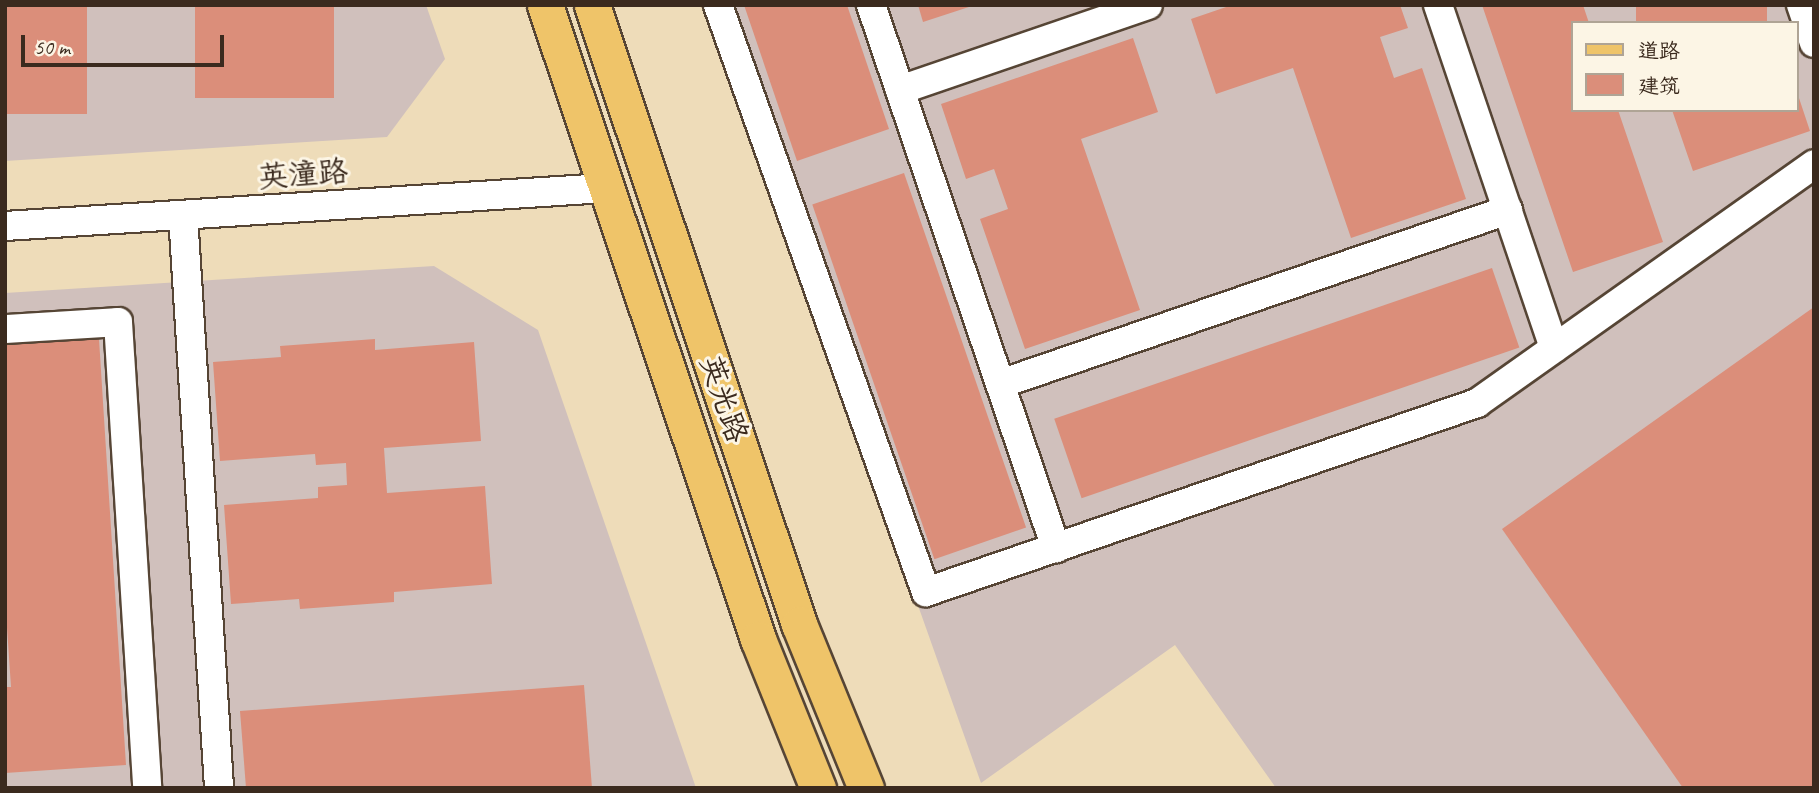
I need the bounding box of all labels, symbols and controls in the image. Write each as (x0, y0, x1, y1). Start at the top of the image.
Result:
scale bar (24, 21, 228, 65)
legend (1570, 21, 1798, 112)
text: 50 m (34, 34, 70, 60)
text: 道路 (1638, 38, 1680, 64)
text: 建筑 (1638, 73, 1680, 99)
street label: 英潼路 (257, 153, 349, 195)
street label: 英光路 (692, 351, 756, 447)

